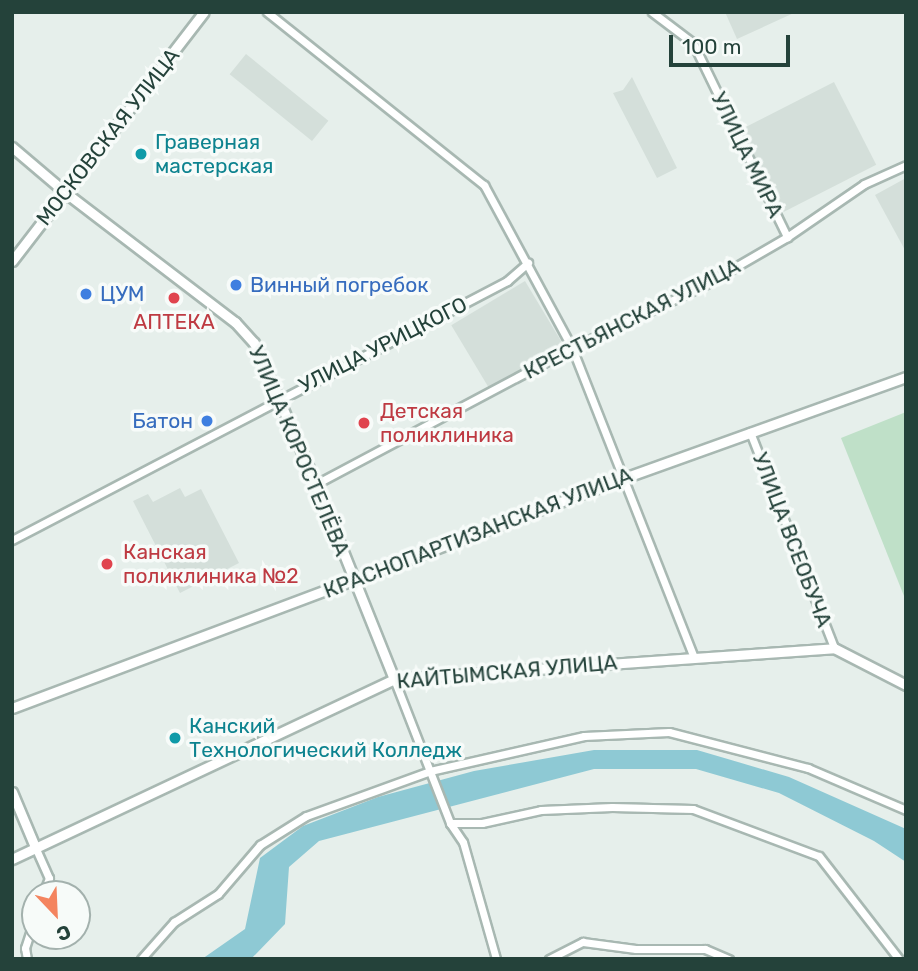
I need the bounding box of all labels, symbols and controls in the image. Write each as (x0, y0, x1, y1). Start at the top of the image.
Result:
scale bar (673, 21, 794, 65)
text: 100 m (682, 34, 741, 59)
street label: МОСКОВСКАЯ УЛИЦА (31, 43, 185, 231)
street label: УЛИЦА МИРА (706, 88, 788, 222)
place label: Граверная мастерская (155, 129, 273, 179)
marker: Граверная мастерская (133, 146, 149, 162)
street label: КРЕСТЬЯНСКАЯ УЛИЦА (520, 253, 744, 385)
place label: Винный погребок (250, 272, 428, 298)
marker: Винный погребок (228, 277, 244, 293)
place label: ЦУМ (100, 281, 144, 307)
marker: ЦУМ (78, 286, 94, 302)
marker: АПТЕКА (166, 290, 182, 306)
street label: УЛИЦА УРИЦКОГО (295, 292, 471, 398)
place label: АПТЕКА (133, 309, 215, 335)
street label: УЛИЦА КОРОСТЕЛЁВА (243, 342, 355, 560)
place label: Детская поликлиника (380, 398, 514, 448)
place label: Батон (132, 408, 193, 434)
marker: Батон (199, 413, 215, 429)
marker: Детская поликлиника (354, 413, 374, 433)
street label: УЛИЦА ВСЕОБУЧА (747, 449, 837, 631)
street label: КРАСНОПАРТИЗАНСКАЯ УЛИЦА (320, 462, 636, 604)
place label: Канская поликлиника №2 (123, 539, 299, 589)
marker: Канская поликлиника №2 (97, 554, 117, 574)
street label: КАЙТЫМСКАЯ УЛИЦА (396, 650, 618, 694)
place label: Канский Технологический Колледж (189, 713, 462, 763)
marker: Канский Технологический Колледж (167, 730, 183, 746)
north arrow (21, 880, 91, 950)
text: С (53, 920, 74, 946)

